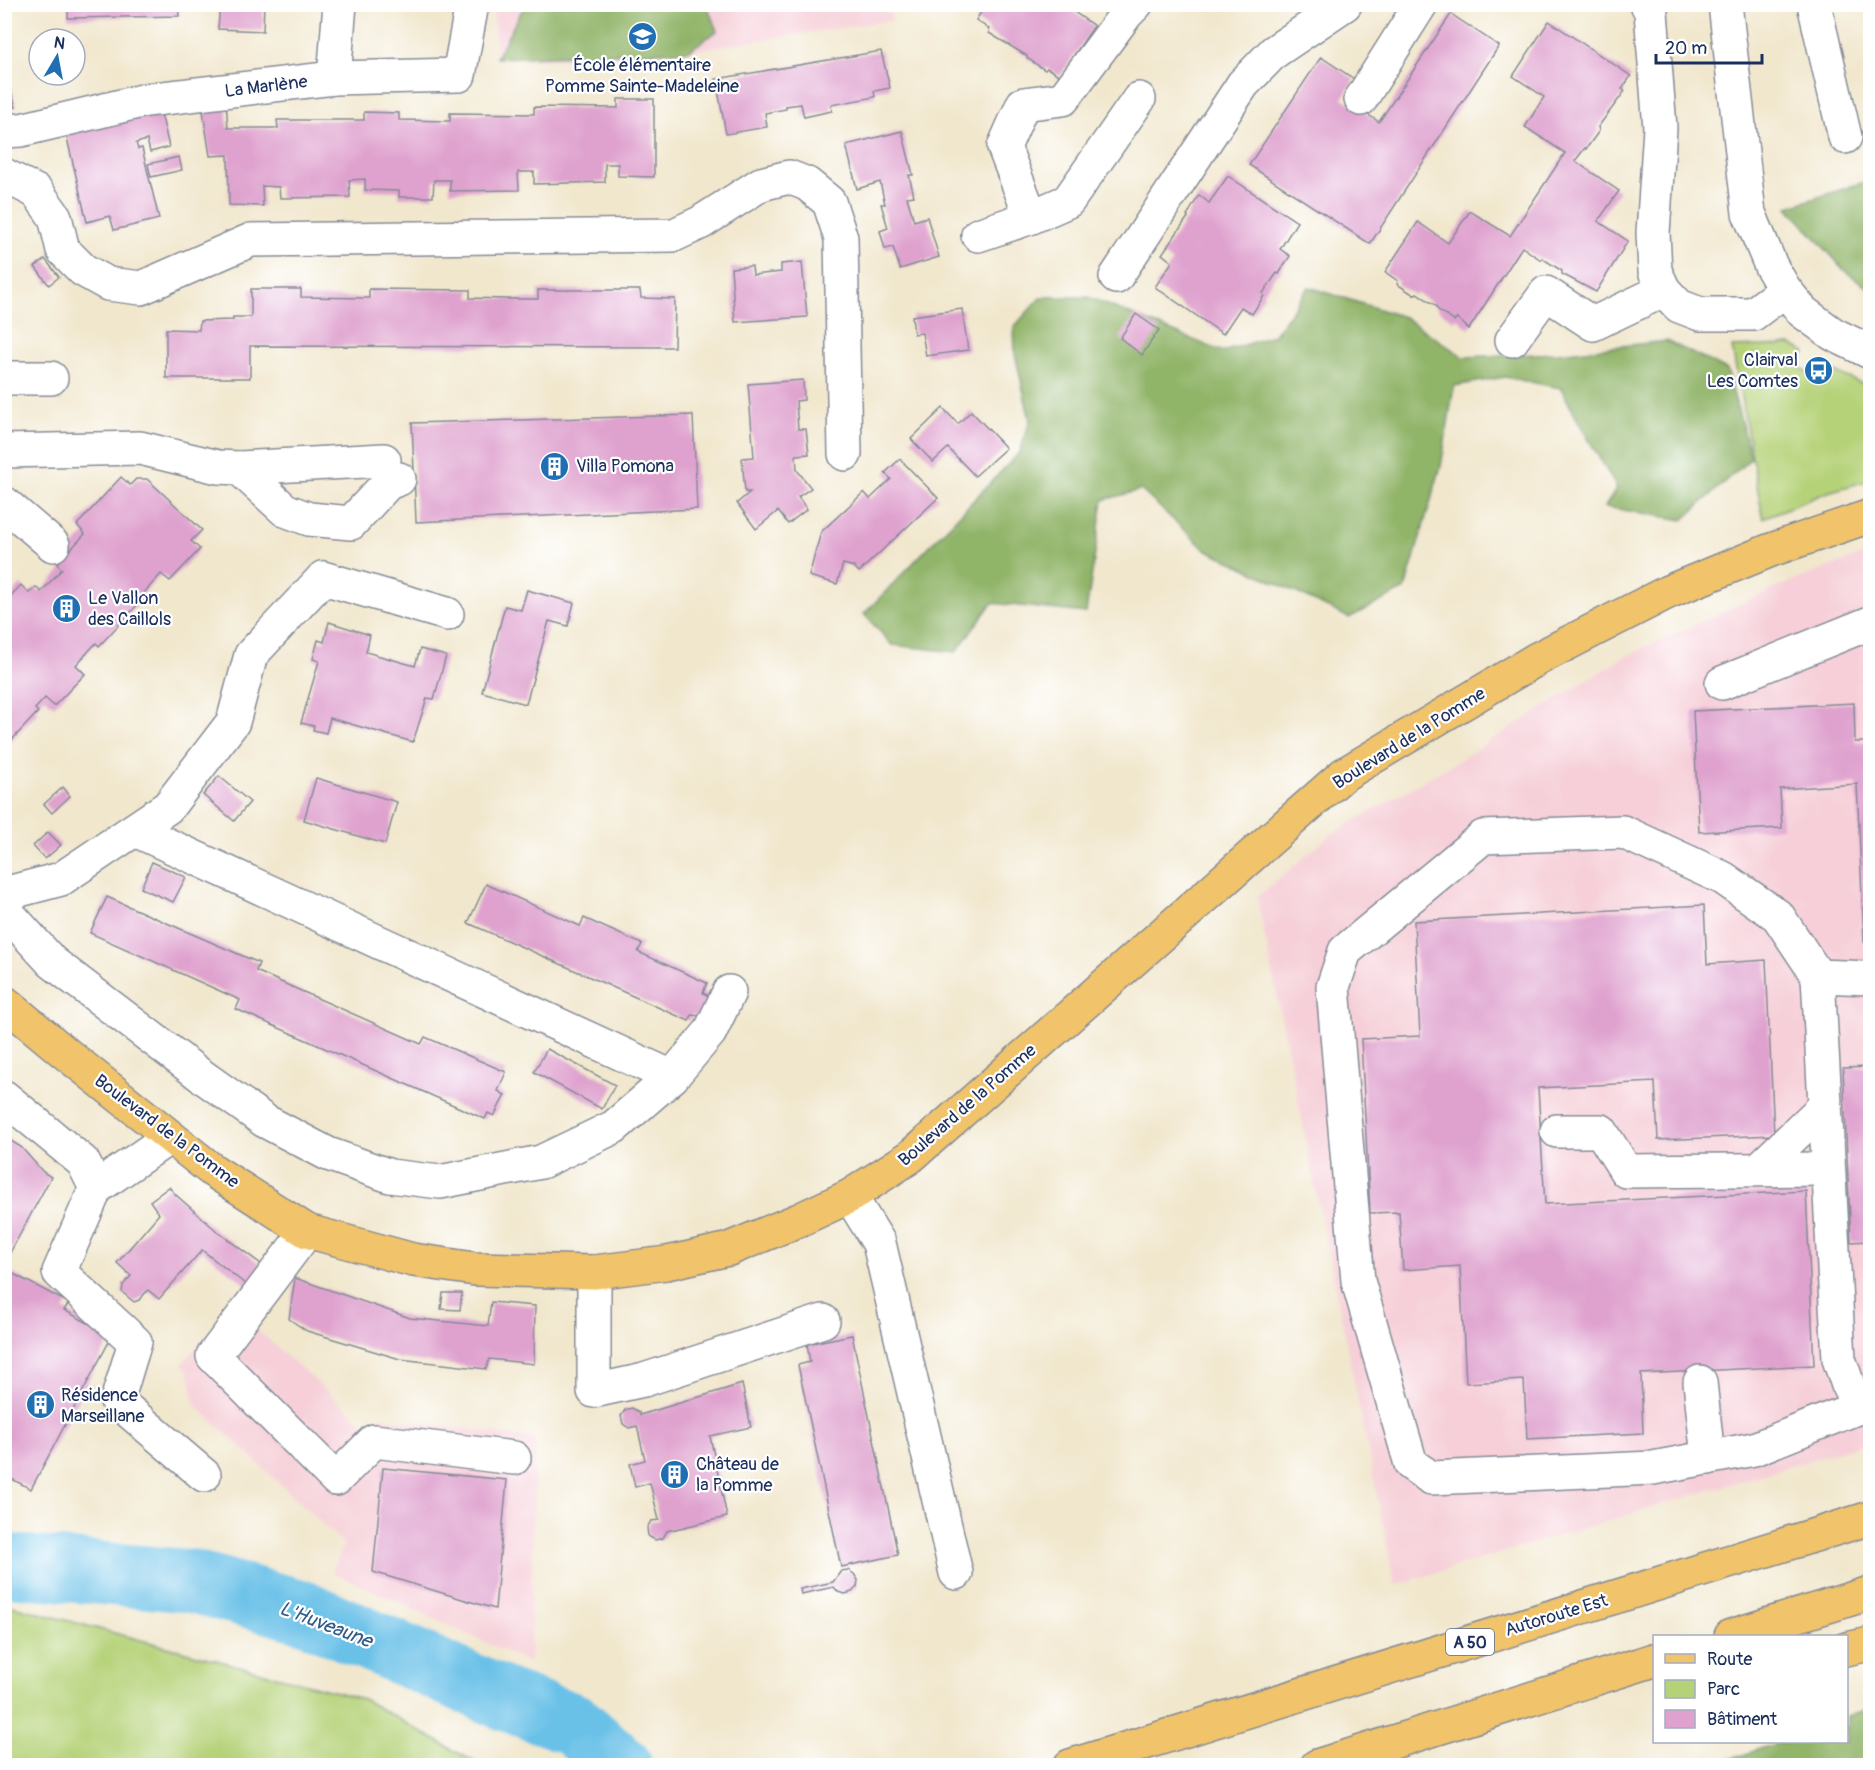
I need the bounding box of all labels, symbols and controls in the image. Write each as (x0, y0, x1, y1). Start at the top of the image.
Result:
school or university icon: École élémentaire Pomme Sainte-Madeleine (626, 20, 658, 52)
north arrow (27, 27, 87, 87)
scale bar (1656, 27, 1762, 65)
text: N (52, 32, 67, 54)
text: 20 m (1665, 37, 1707, 60)
place label: École élémentaire Pomme Sainte-Madeleine (545, 54, 739, 98)
street label: La Marlène (223, 70, 309, 103)
place label: Clairval Les Comtes (1707, 349, 1798, 393)
bus stop icon: Clairval Les Comtes (1803, 354, 1835, 386)
building icon: Villa Pomona (539, 450, 571, 482)
place label: Villa Pomona (576, 455, 674, 478)
place label: Le Vallon des Caillols (88, 587, 171, 631)
building icon: Le Vallon des Caillols (51, 592, 83, 624)
street label: Boulevard de la Pomme (1329, 682, 1490, 795)
street label: Boulevard de la Pomme (894, 1039, 1041, 1172)
street label: Boulevard de la Pomme (90, 1069, 244, 1193)
place label: Résidence Marseillane (61, 1384, 144, 1428)
building icon: Résidence Marseillane (24, 1389, 56, 1421)
place label: Château de la Pomme (696, 1453, 779, 1497)
building icon: Château de la Pomme (659, 1458, 691, 1490)
street label: Autoroute Est (1502, 1589, 1611, 1642)
water label: L'Huveaune (276, 1595, 378, 1654)
road number: A 50 (1446, 1629, 1494, 1655)
legend (1653, 1635, 1848, 1743)
text: Route (1707, 1648, 1752, 1671)
text: Parc (1707, 1678, 1740, 1701)
text: Bâtiment (1707, 1708, 1778, 1731)

